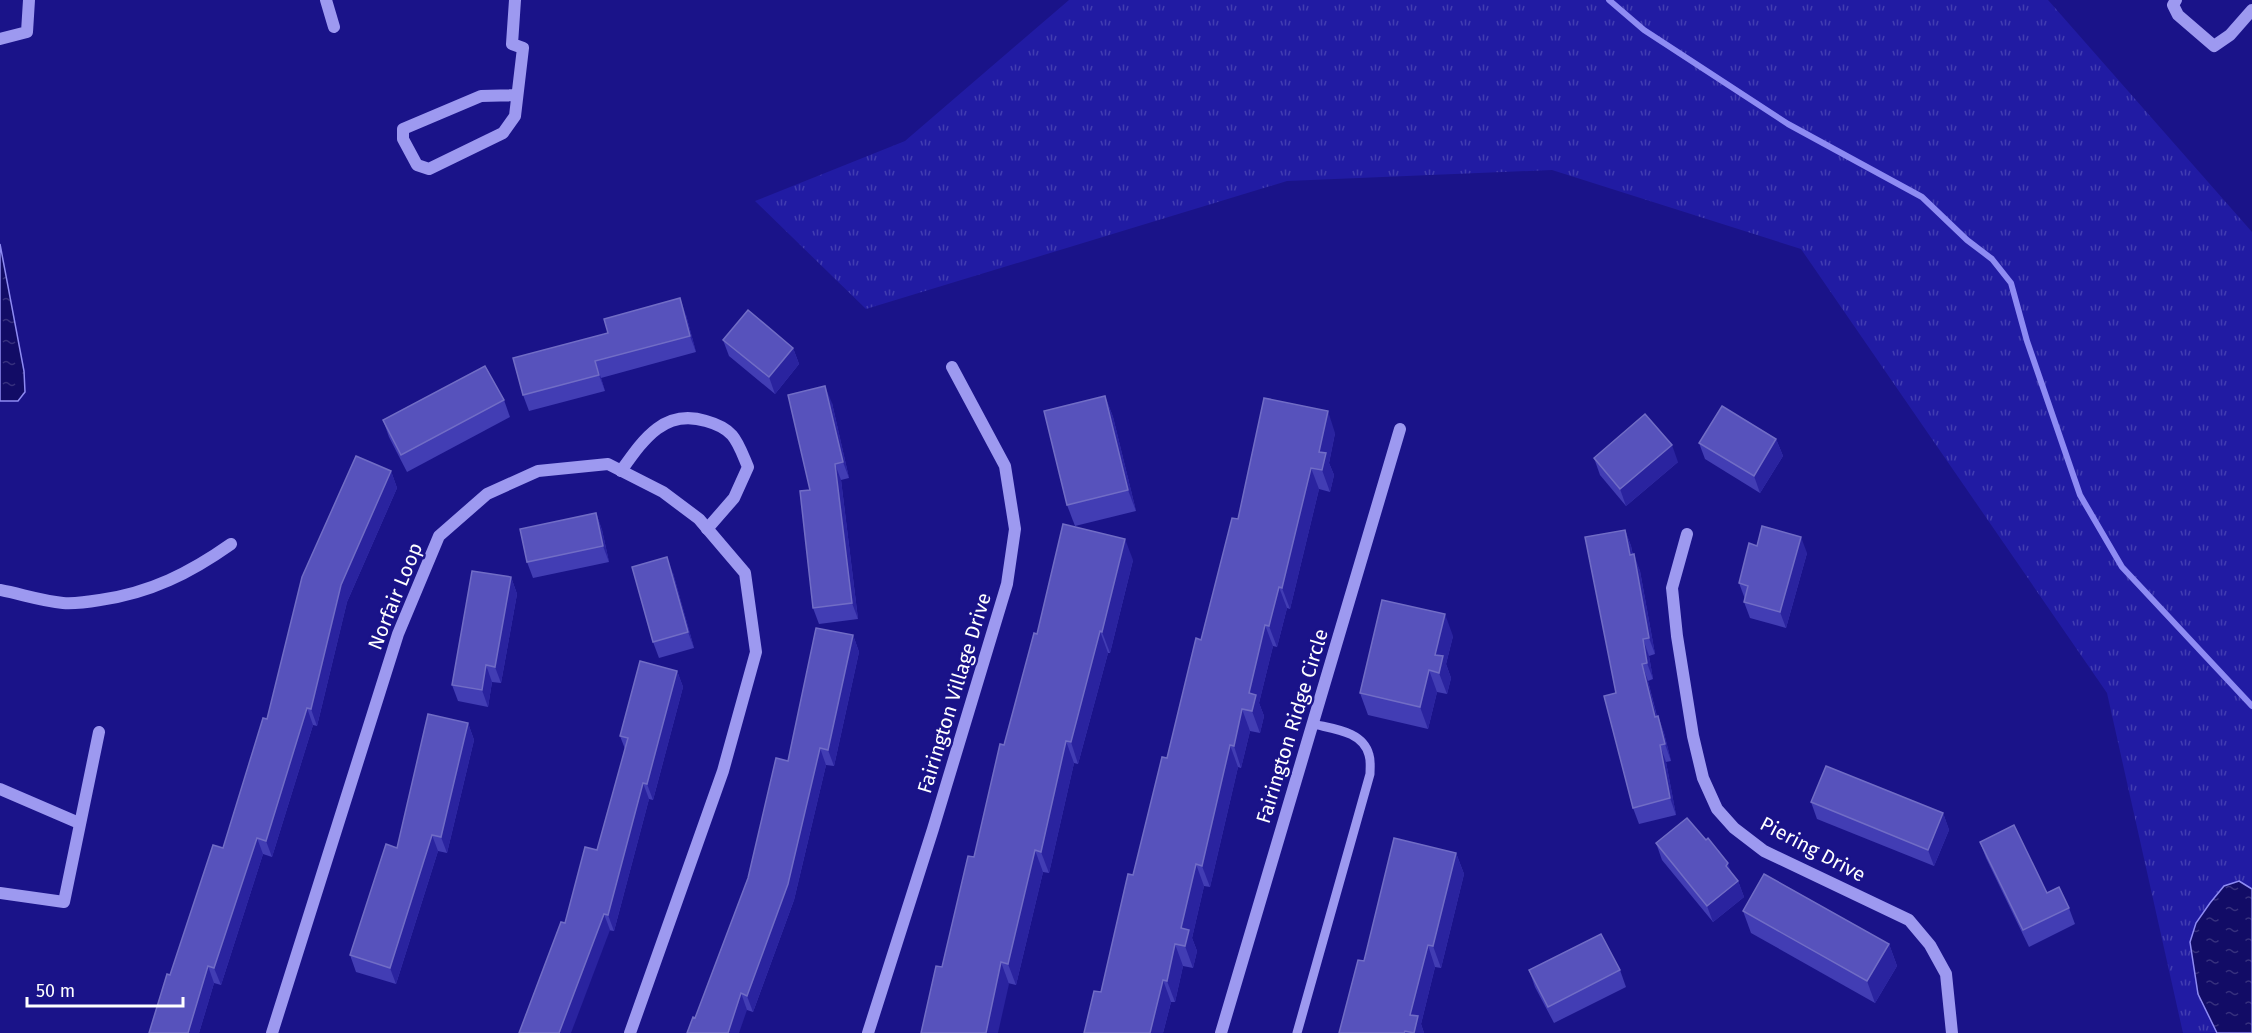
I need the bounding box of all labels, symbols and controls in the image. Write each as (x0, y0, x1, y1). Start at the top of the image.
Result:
street label: Norfair Loop (363, 539, 427, 653)
street label: Fairington Village Drive (912, 590, 996, 796)
street label: Fairington Ridge Circle (1251, 626, 1333, 826)
street label: Piering Drive (1756, 811, 1870, 887)
scale bar (27, 970, 183, 1008)
text: 50 m (36, 980, 75, 1002)

